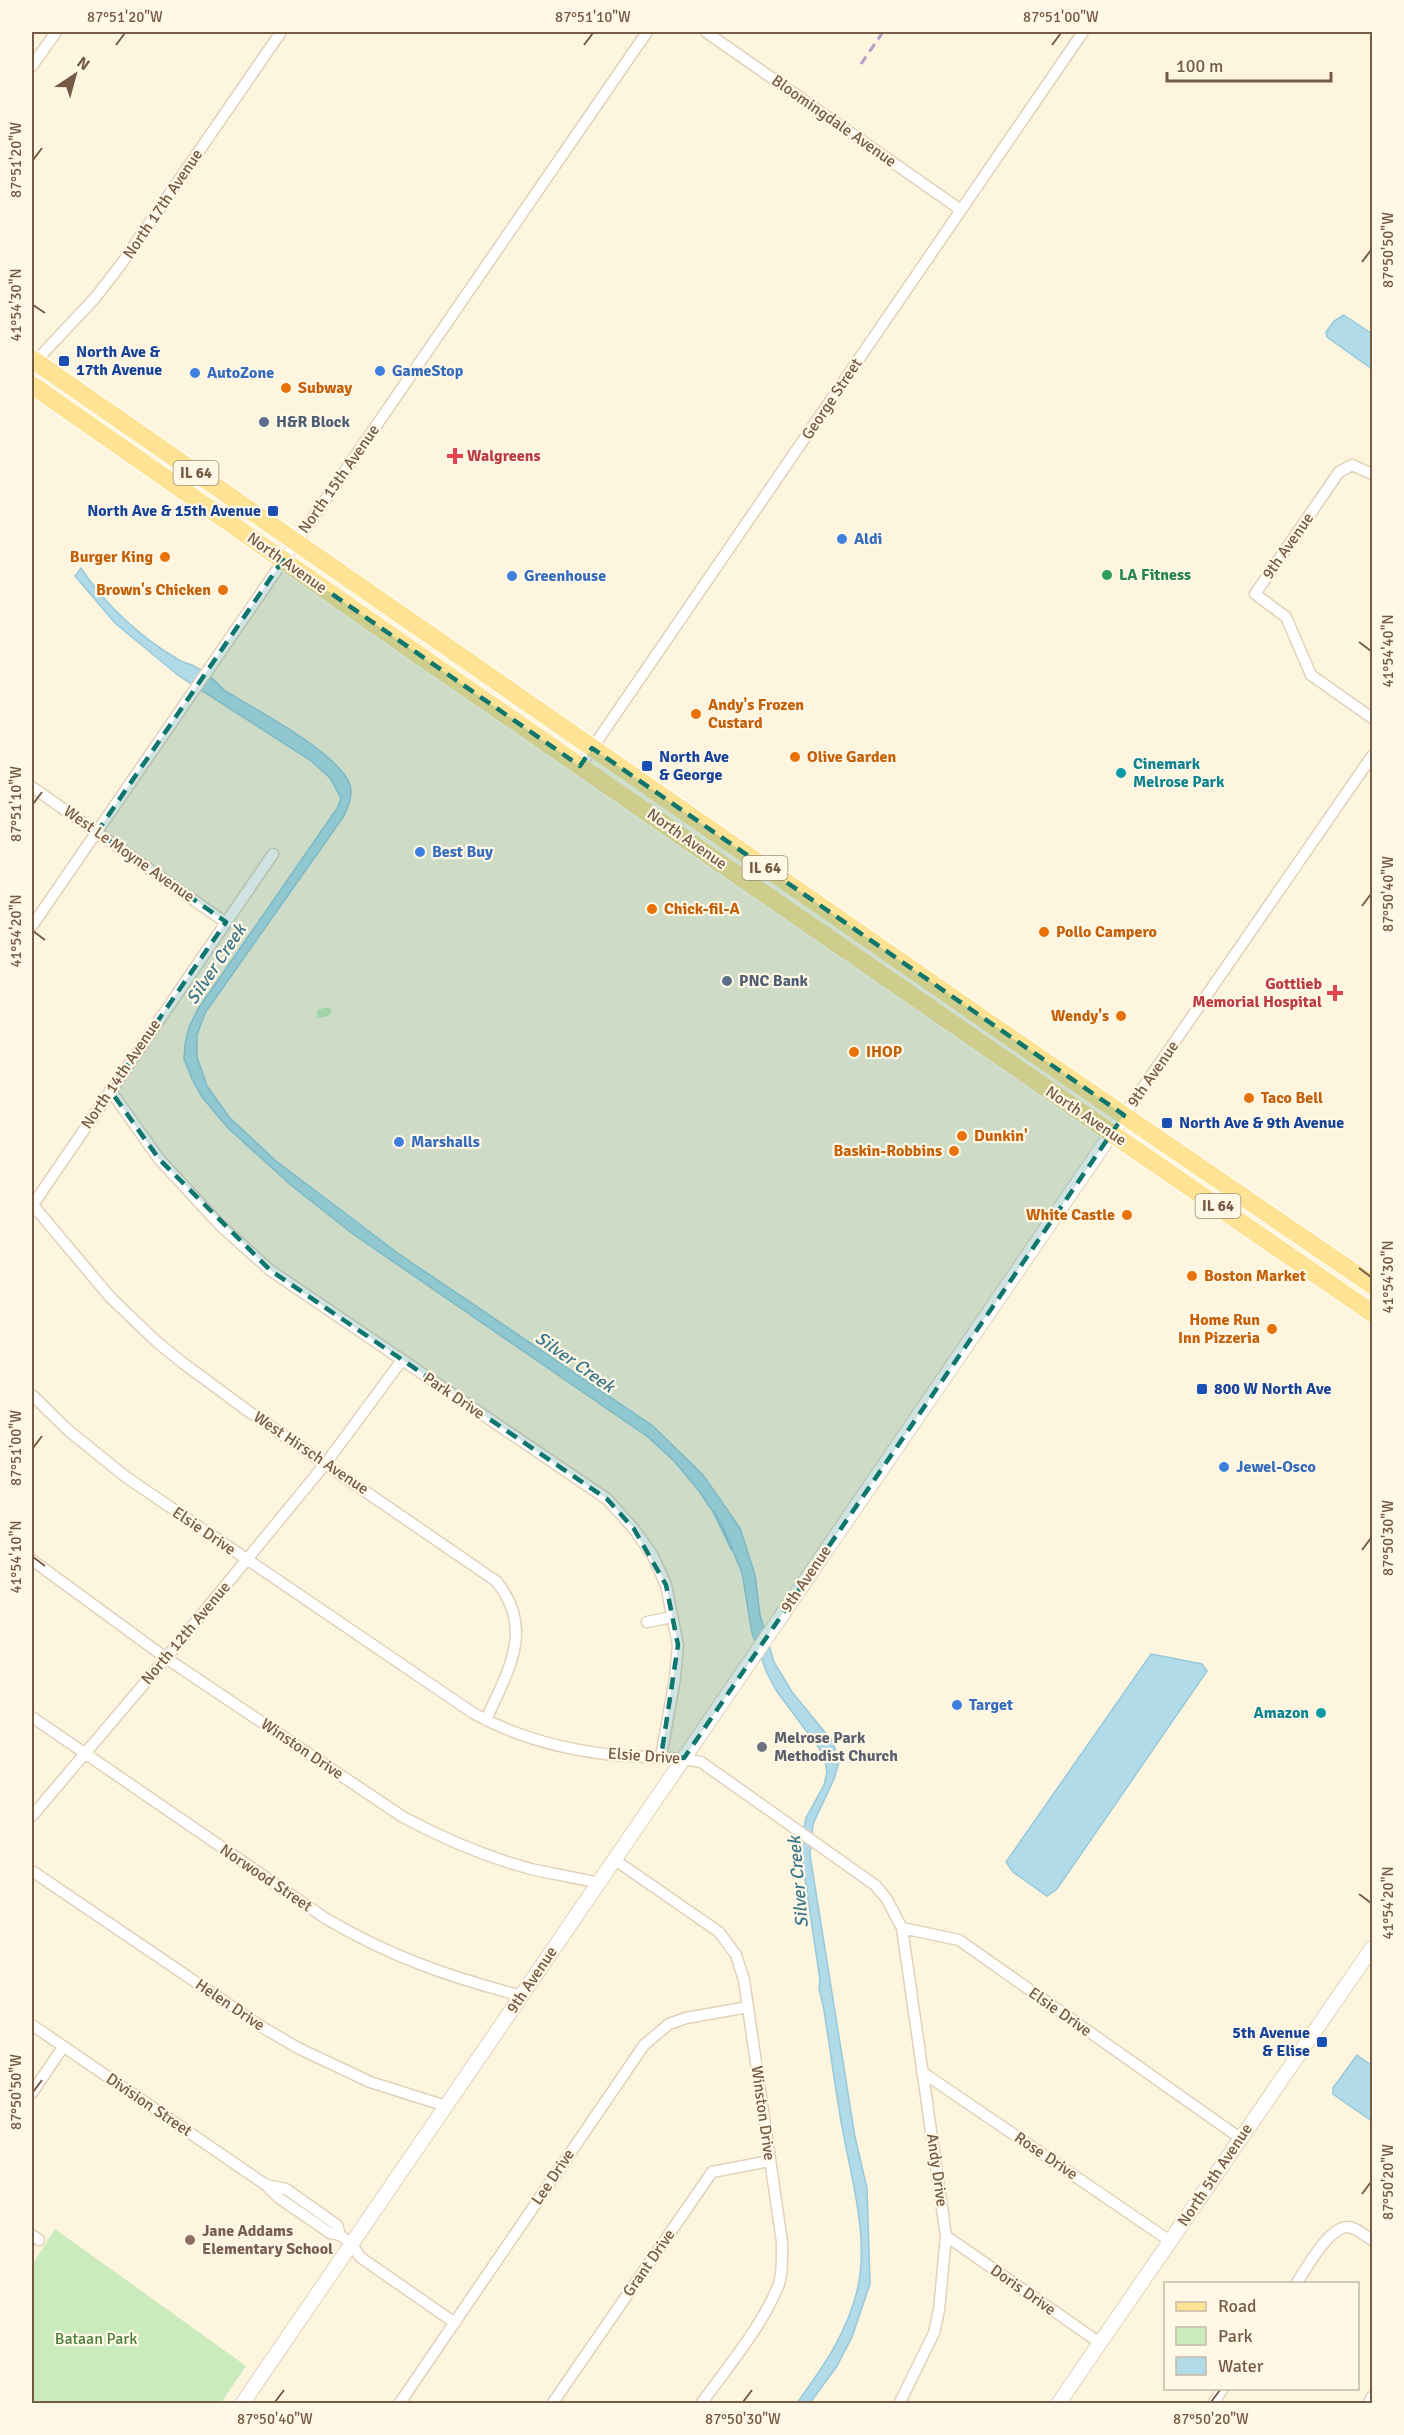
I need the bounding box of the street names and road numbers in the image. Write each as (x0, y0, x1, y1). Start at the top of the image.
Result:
street label: Bloomingdale Avenue (768, 70, 900, 172)
street label: North 17th Avenue (119, 145, 207, 263)
street label: George Street (797, 354, 867, 444)
street label: North 15th Avenue (294, 421, 384, 537)
road number: IL 64 (174, 461, 218, 485)
street label: 9th Avenue (1258, 509, 1318, 583)
street label: North Avenue (243, 528, 331, 598)
street label: West Le Moyne Avenue (60, 801, 198, 907)
street label: North Avenue (643, 804, 731, 874)
road number: IL 64 (742, 856, 788, 880)
street label: North 14th Avenue (77, 1015, 165, 1133)
street label: 9th Avenue (1123, 1037, 1183, 1111)
street label: North Avenue (1042, 1082, 1130, 1150)
road number: IL 64 (1196, 1194, 1240, 1218)
street label: Park Drive (419, 1368, 489, 1424)
street label: West Hirsch Avenue (249, 1407, 373, 1499)
street label: Elsie Drive (168, 1502, 240, 1560)
street label: 9th Avenue (776, 1542, 836, 1616)
street label: North 12th Avenue (137, 1577, 235, 1689)
street label: Winston Drive (257, 1714, 347, 1784)
street label: Elsie Drive (607, 1743, 681, 1769)
street label: Norwood Street (216, 1840, 316, 1916)
street label: 9th Avenue (502, 1943, 562, 2017)
street label: Helen Drive (191, 1975, 269, 2035)
street label: Elsie Drive (1025, 1983, 1095, 2041)
street label: Winston Drive (746, 2064, 780, 2162)
street label: Division Street (102, 2069, 196, 2141)
street label: North 5th Avenue (1173, 2120, 1257, 2230)
street label: Rose Drive (1011, 2128, 1081, 2184)
street label: Andy Drive (922, 2132, 952, 2208)
street label: Lee Drive (527, 2145, 579, 2209)
street label: Grant Drive (618, 2225, 680, 2301)
street label: Doris Drive (986, 2260, 1060, 2320)

